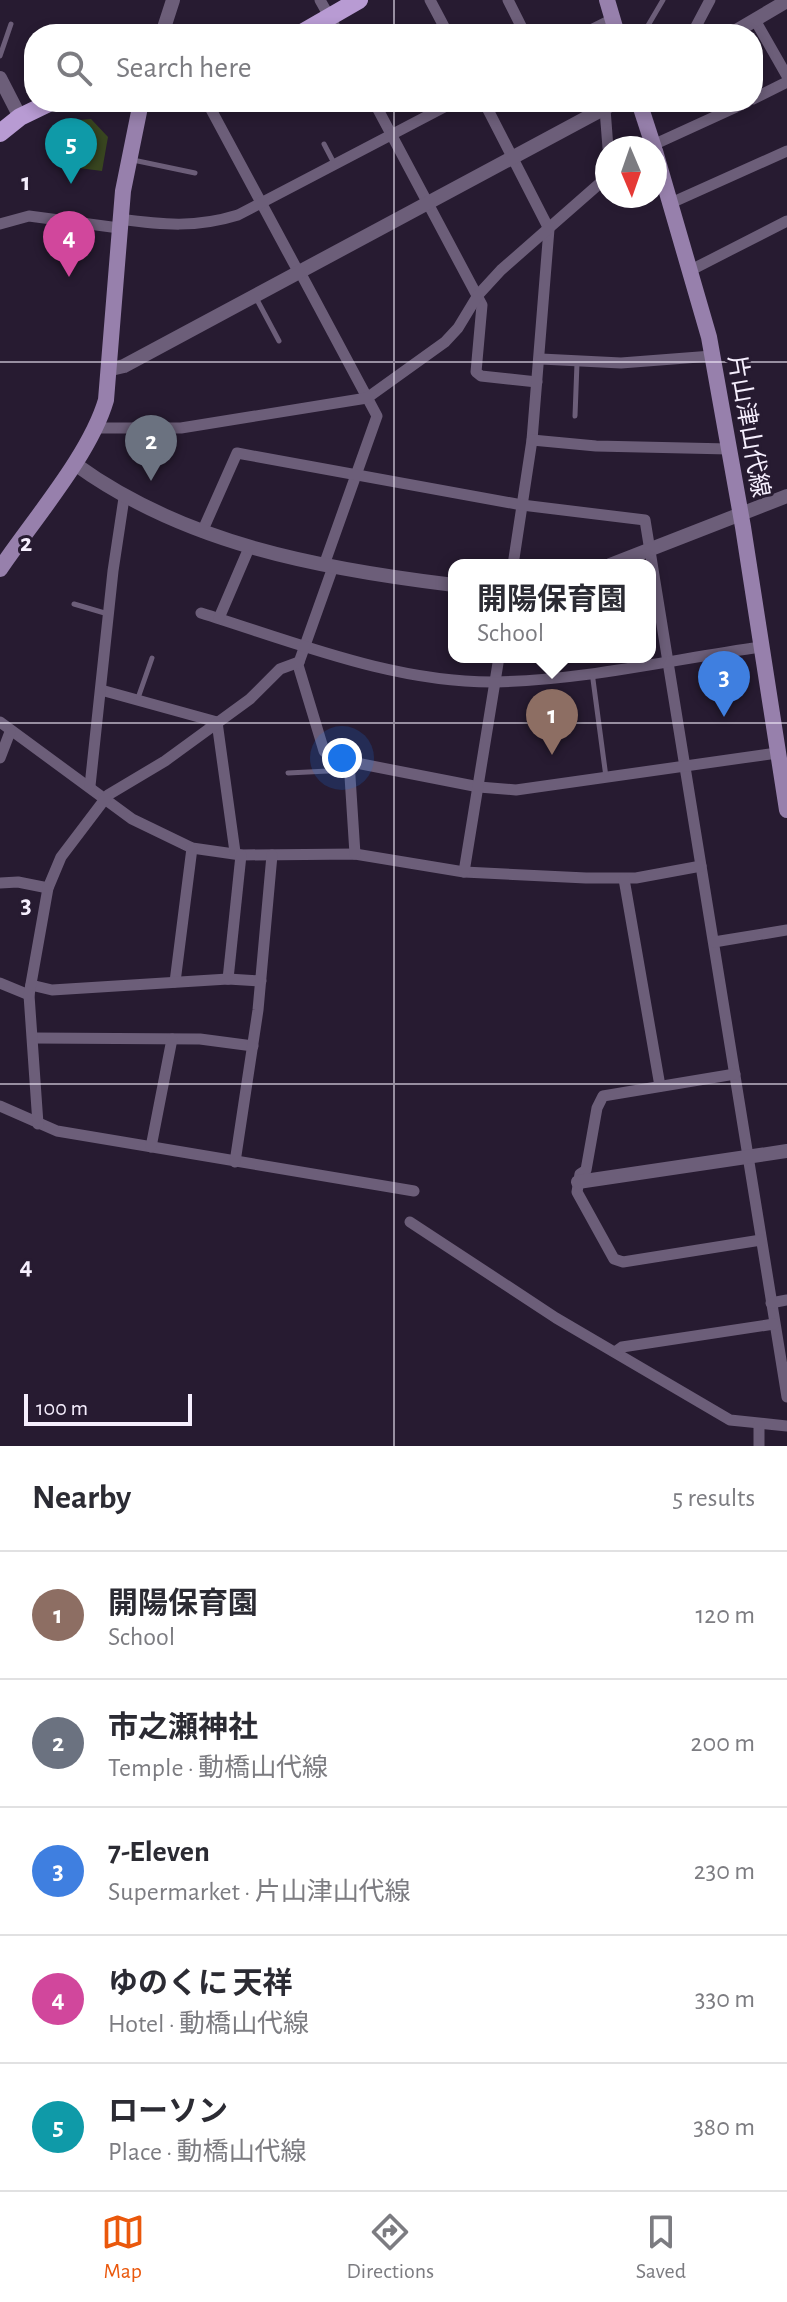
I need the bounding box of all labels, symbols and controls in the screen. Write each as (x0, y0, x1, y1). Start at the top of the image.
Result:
search box (24, 24, 763, 112)
icon: search (52, 46, 96, 90)
text: Search here (116, 53, 252, 83)
pin: 5 (45, 118, 97, 184)
north arrow (595, 136, 667, 208)
text: 1 (21, 169, 31, 195)
pin: 4 (43, 211, 95, 277)
street label: 片山津山代線 (724, 353, 774, 499)
pin: 2 (125, 415, 177, 481)
text: 2 (20, 530, 32, 556)
popup (448, 559, 656, 663)
text: 開陽保育園 (477, 585, 627, 615)
text: School (477, 620, 544, 646)
pin: 3 (698, 651, 750, 717)
pin: 1 (526, 689, 578, 755)
your location (322, 738, 362, 778)
text: 3 (20, 892, 32, 918)
text: 4 (19, 1253, 33, 1279)
scale bar (24, 1390, 192, 1426)
text: 100 m (36, 1397, 88, 1419)
text: Nearby (32, 1481, 131, 1515)
text: 5 results (672, 1485, 755, 1511)
text: 開陽保育園 (108, 1589, 258, 1619)
text: 1 (53, 1602, 63, 1628)
text: 120 m (695, 1602, 755, 1628)
text: School (108, 1624, 175, 1650)
text: 市之瀬神社 (108, 1713, 258, 1743)
text: 2 (52, 1730, 64, 1756)
text: 200 m (691, 1730, 755, 1756)
text: Temple · 動橋山代線 (108, 1755, 328, 1781)
text: 7-Eleven (108, 1837, 210, 1867)
text: 3 (52, 1858, 64, 1884)
text: 230 m (694, 1858, 755, 1884)
text: Supermarket · 片山津山代線 (108, 1879, 410, 1905)
text: ゆのくに 天祥 (108, 1969, 293, 1999)
text: 4 (51, 1986, 65, 2012)
text: 330 m (695, 1986, 755, 2012)
text: Hotel · 動橋山代線 (108, 2011, 309, 2037)
text: ローソン (108, 2097, 228, 2127)
text: 5 (52, 2114, 64, 2140)
text: 380 m (693, 2114, 755, 2140)
text: Place · 動橋山代線 (108, 2139, 306, 2165)
tab: Map (101, 2210, 145, 2284)
tab: Directions (346, 2210, 434, 2284)
tab: Saved (636, 2210, 686, 2284)

